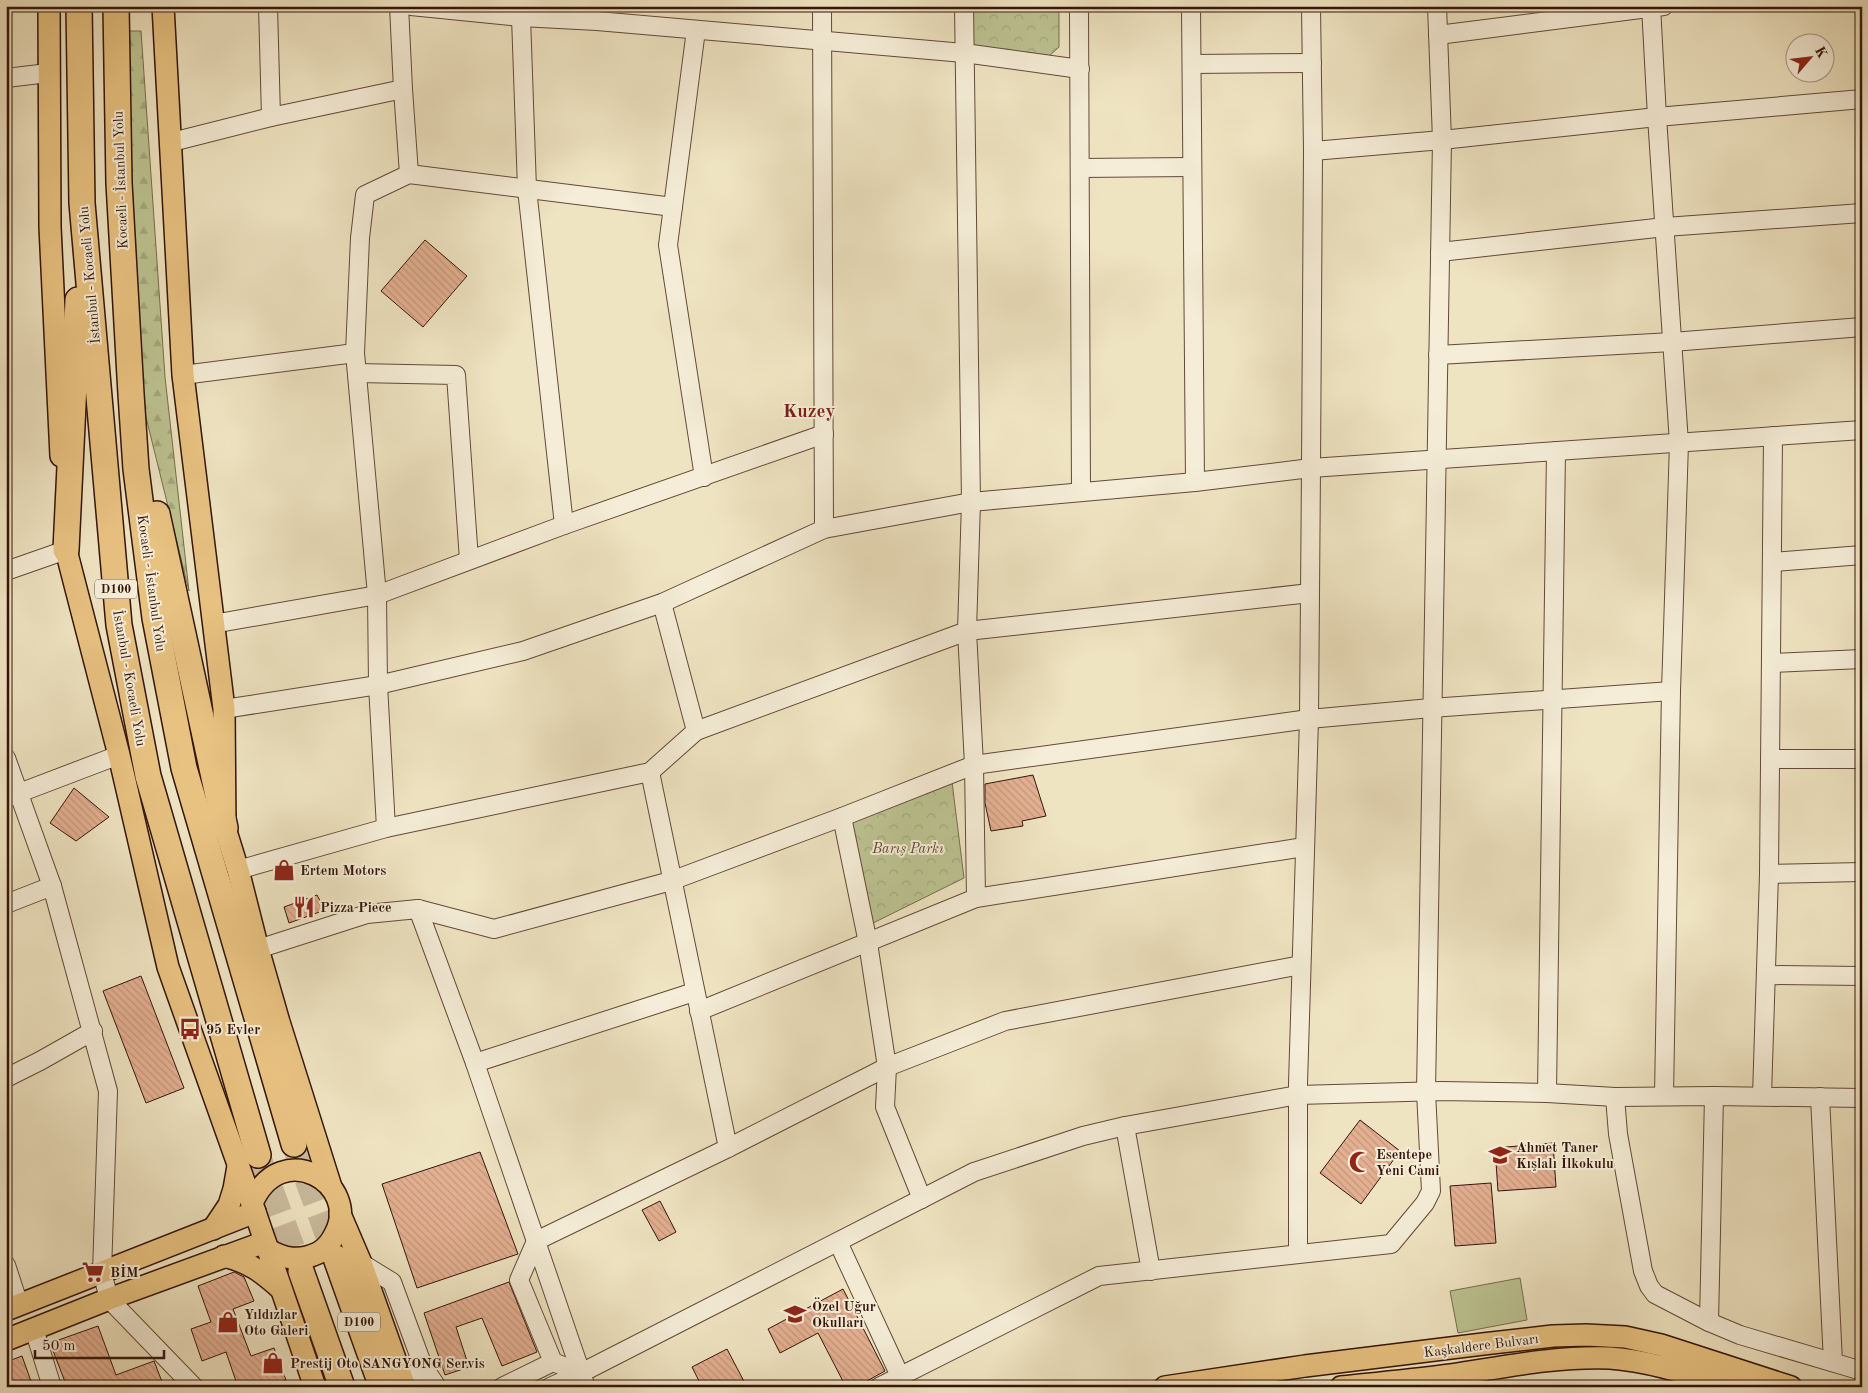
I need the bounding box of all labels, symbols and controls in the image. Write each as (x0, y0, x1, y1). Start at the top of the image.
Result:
north arrow (1786, 32, 1836, 82)
text: K (1812, 44, 1829, 61)
street label: Kocaeli - İstanbul Yolu (109, 110, 130, 249)
street label: İstanbul - Kocaeli Yolu (74, 205, 103, 345)
district label: Kuzey (783, 403, 835, 422)
street label: Kocaeli - İstanbul Yolu (134, 513, 171, 653)
road number: D100 (95, 580, 137, 598)
street label: İstanbul - Kocaeli Yolu (110, 608, 151, 748)
park label: Barış Parkı (871, 842, 944, 856)
shop icon: Ertem Motors (271, 857, 297, 883)
place label: Ertem Motors (300, 864, 386, 878)
restaurant icon: Pizza Piece (291, 894, 317, 920)
place label: Pizza Piece (320, 901, 392, 915)
bus stop icon: 95 Evler (177, 1016, 203, 1042)
place label: 95 Evler (206, 1023, 260, 1037)
place label: Ahmet Taner Kışlalı İlkokulu (1516, 1141, 1614, 1171)
school or university icon: Ahmet Taner Kışlalı İlkokulu (1487, 1142, 1513, 1168)
place label: Esentepe Yeni Cami (1376, 1148, 1439, 1178)
mosque icon: Esentepe Yeni Cami (1347, 1149, 1373, 1175)
supermarket icon: BİM (80, 1259, 106, 1285)
place label: BİM (110, 1264, 139, 1280)
place label: Özel Uğur Okulları (812, 1297, 876, 1330)
school or university icon: Özel Uğur Okulları (782, 1301, 808, 1327)
place label: Yıldızlar Oto Galeri (244, 1308, 308, 1338)
shop icon: Yıldızlar Oto Galeri (215, 1309, 241, 1335)
road number: D100 (338, 1312, 380, 1331)
scale bar (35, 1328, 164, 1360)
street label: Kaşkaldere Bulvarı (1423, 1332, 1540, 1360)
text: 50 m (42, 1339, 76, 1354)
shop icon: Prestij Oto SANGYONG Servis (260, 1350, 286, 1376)
place label: Prestij Oto SANGYONG Servis (290, 1357, 485, 1371)

